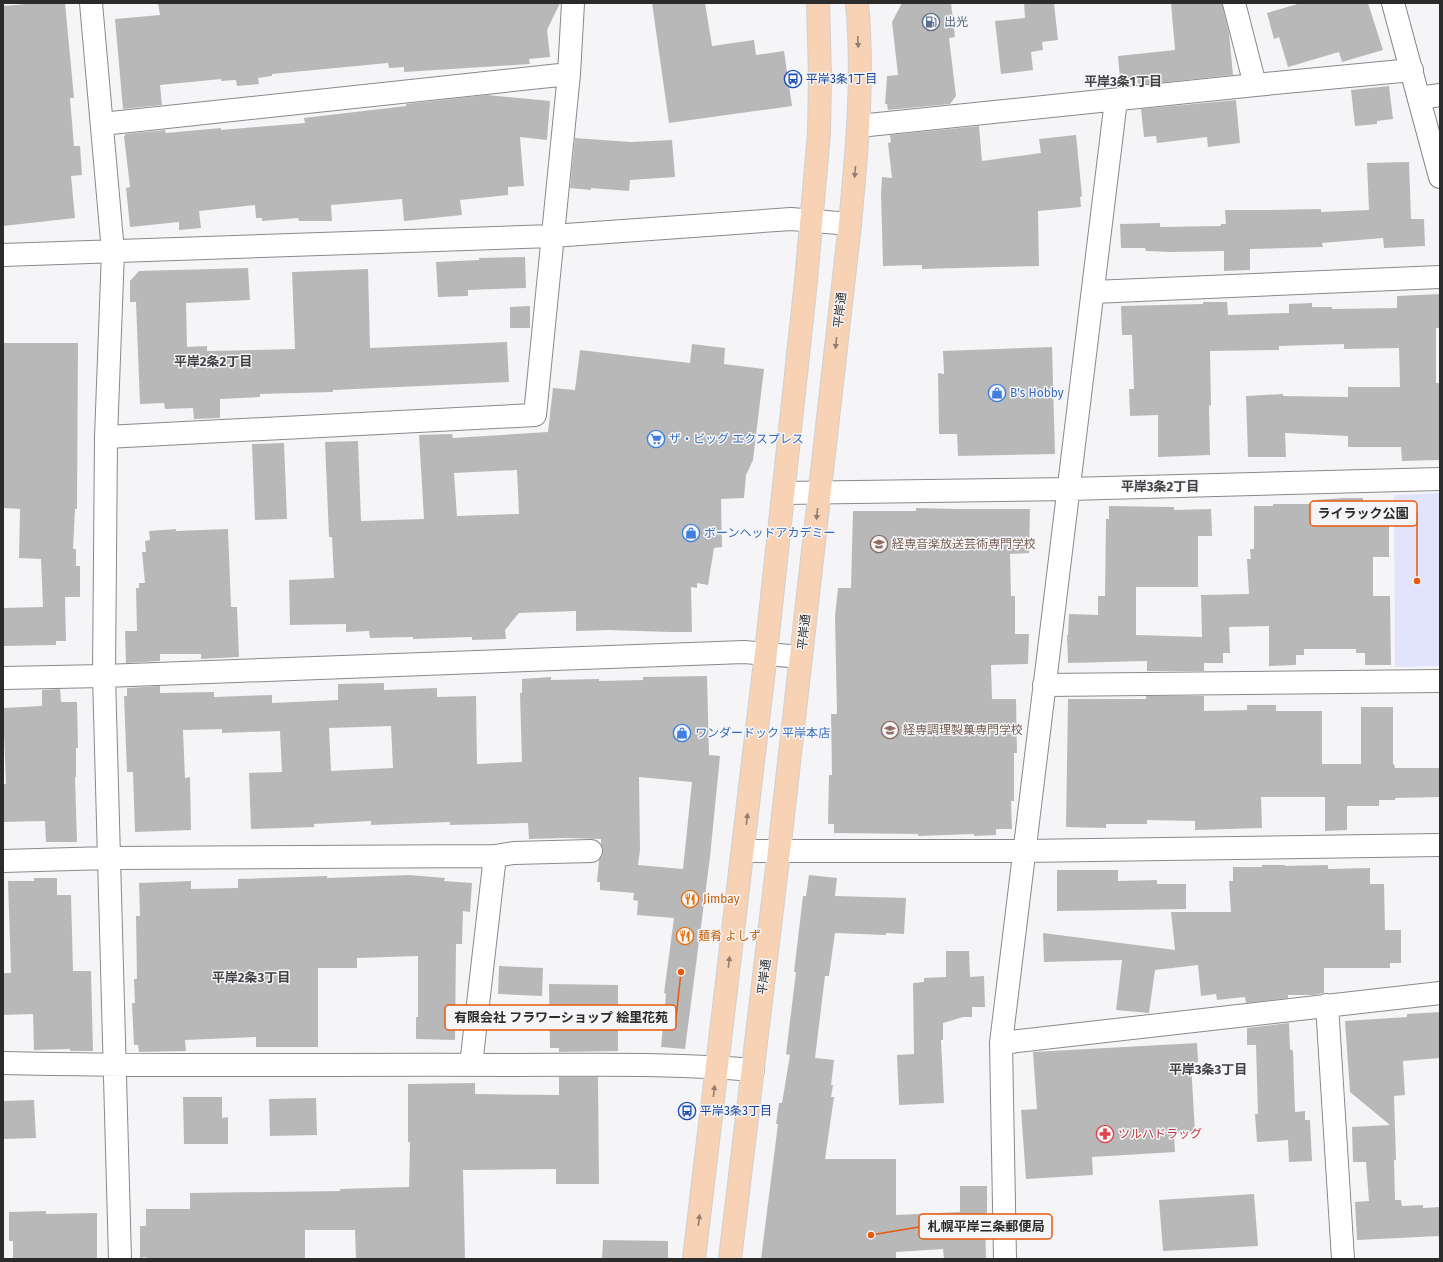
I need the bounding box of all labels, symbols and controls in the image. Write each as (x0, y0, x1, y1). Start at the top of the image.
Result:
fuel station icon: 出光 (921, 12, 941, 32)
place label: 出光 (944, 15, 968, 29)
one-way arrow (855, 36, 861, 49)
bus stop icon: 平岸3条1丁目 (783, 69, 803, 89)
place label: 平岸3条1丁目 (806, 72, 877, 86)
district label: 平岸3条1丁目 (1084, 74, 1162, 89)
one-way arrow (851, 166, 858, 178)
street label: 平岸通 (831, 291, 849, 329)
one-way arrow (833, 337, 839, 349)
district label: 平岸2条2丁目 (174, 354, 252, 369)
shop icon: B's Hobby (987, 383, 1007, 403)
place label: B's Hobby (1010, 386, 1064, 400)
supermarket icon: ザ・ビッグ エクスプレス (646, 429, 666, 449)
place label: ザ・ビッグ エクスプレス (669, 432, 804, 446)
district label: 平岸3条2丁目 (1121, 479, 1199, 494)
callout: ライラック公園 (1310, 501, 1417, 526)
text: ライラック公園 (1317, 506, 1409, 521)
one-way arrow (814, 508, 820, 520)
shop icon: ボーンヘッドアカデミー (681, 523, 701, 543)
place label: ボーンヘッドアカデミー (704, 526, 835, 540)
school or university icon: 経専音楽放送芸術専門学校 (869, 534, 889, 554)
place label: 経専音楽放送芸術専門学校 (892, 537, 1036, 551)
street label: 平岸通 (795, 613, 813, 651)
school or university icon: 経専調理製菓専門学校 (880, 720, 900, 740)
shop icon: ワンダードック 平岸本店 (672, 723, 692, 743)
place label: 経専調理製菓専門学校 (903, 723, 1023, 737)
place label: ワンダードック 平岸本店 (695, 726, 830, 740)
one-way arrow (743, 813, 750, 825)
restaurant icon: Jimbay (680, 889, 700, 909)
place label: Jimbay (703, 892, 740, 906)
restaurant icon: 麺肴 よしず (675, 926, 695, 946)
place label: 麺肴 よしず (698, 929, 761, 943)
one-way arrow (726, 956, 733, 968)
street label: 平岸通 (755, 958, 773, 996)
district label: 平岸2条3丁目 (212, 970, 290, 985)
callout: 有限会社 フラワーショップ 絵里花苑 (445, 1005, 676, 1030)
text: 有限会社 フラワーショップ 絵里花苑 (454, 1010, 668, 1025)
district label: 平岸3条3丁目 (1169, 1062, 1247, 1077)
one-way arrow (711, 1085, 717, 1097)
bus stop icon: 平岸3条3丁目 (677, 1101, 697, 1121)
place label: 平岸3条3丁目 (700, 1104, 772, 1118)
pharmacy icon: ツルハドラッグ (1095, 1124, 1115, 1144)
place label: ツルハドラッグ (1118, 1127, 1202, 1141)
one-way arrow (696, 1214, 702, 1226)
callout: 札幌平岸三条郵便局 (919, 1214, 1052, 1239)
text: 札幌平岸三条郵便局 (927, 1219, 1045, 1234)

